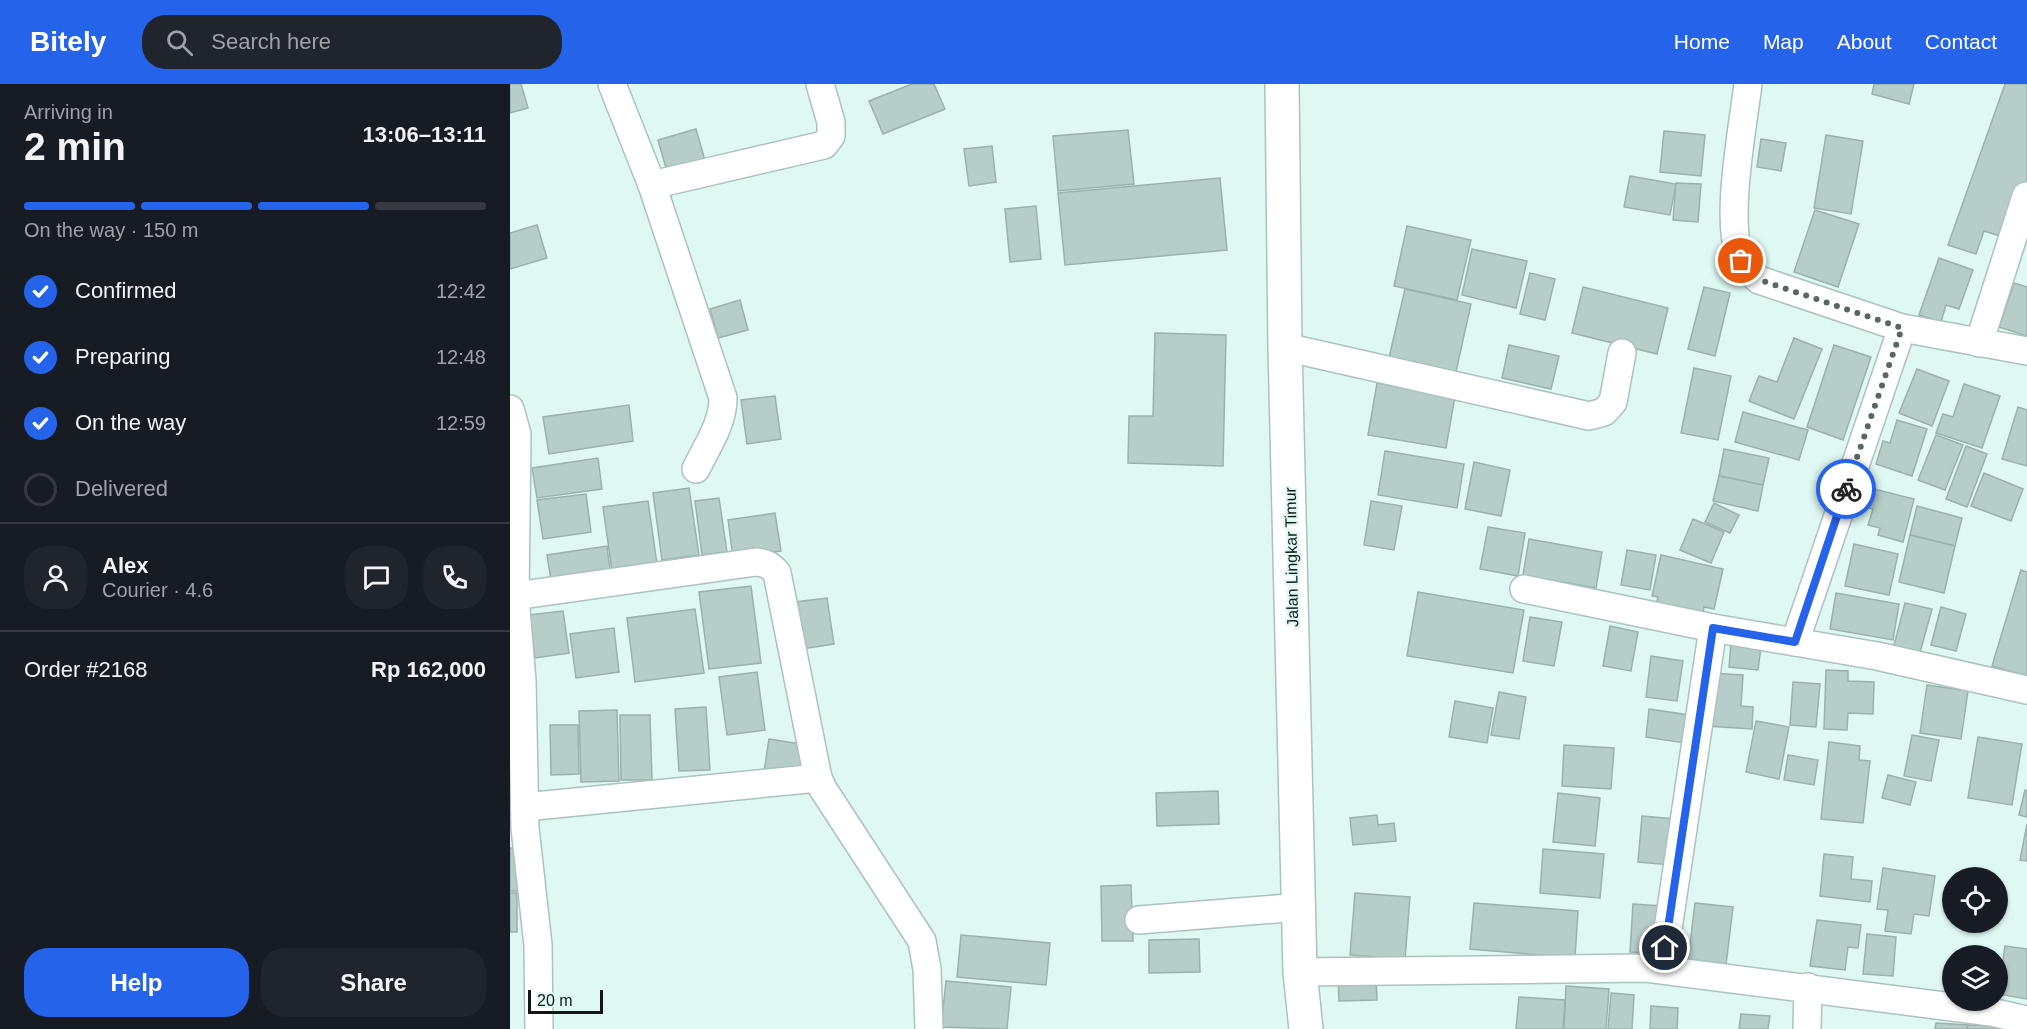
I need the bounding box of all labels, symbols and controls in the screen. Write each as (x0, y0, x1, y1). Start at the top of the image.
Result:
search box (142, 15, 562, 69)
text: Bitely (30, 26, 106, 57)
icon: search (163, 26, 196, 59)
text: Search here (211, 29, 331, 54)
text: Home (1674, 30, 1730, 53)
text: Map (1763, 30, 1804, 53)
text: About (1837, 30, 1892, 53)
text: Contact (1925, 30, 1997, 53)
text: Arriving in (24, 101, 113, 123)
text: 13:06–13:11 (362, 122, 486, 147)
text: 2 min (24, 125, 126, 168)
text: On the way · 150 m (24, 219, 199, 241)
pin (1715, 235, 1766, 286)
icon: bag (1724, 244, 1757, 277)
icon: check (24, 275, 57, 308)
text: Confirmed (75, 278, 176, 303)
text: 12:42 (436, 280, 486, 302)
icon: check (24, 341, 57, 374)
text: Preparing (75, 344, 170, 369)
text: 12:48 (436, 346, 486, 368)
icon: check (24, 407, 57, 440)
text: On the way (75, 410, 186, 435)
text: 12:59 (436, 412, 486, 434)
courier (1816, 459, 1876, 519)
icon: bike (1830, 473, 1863, 506)
text: Delivered (75, 476, 168, 501)
street label: Jalan Lingkar Timur (1282, 486, 1301, 627)
button: person (24, 546, 87, 609)
button: chat (345, 546, 408, 609)
button: phone (423, 546, 486, 609)
text: Alex (102, 553, 148, 578)
text: Courier · 4.6 (102, 579, 213, 601)
text: Order #2168 (24, 657, 148, 682)
text: Rp 162,000 (371, 657, 486, 682)
map controls (1942, 867, 2008, 1011)
button: locate (1942, 867, 2008, 933)
pin (1639, 922, 1690, 973)
icon: home (1648, 931, 1681, 964)
button: layers (1942, 945, 2008, 1011)
button: Help (24, 948, 249, 1017)
button: Share (261, 948, 486, 1017)
scale bar (528, 987, 603, 1014)
text: 20 m (537, 992, 573, 1009)

